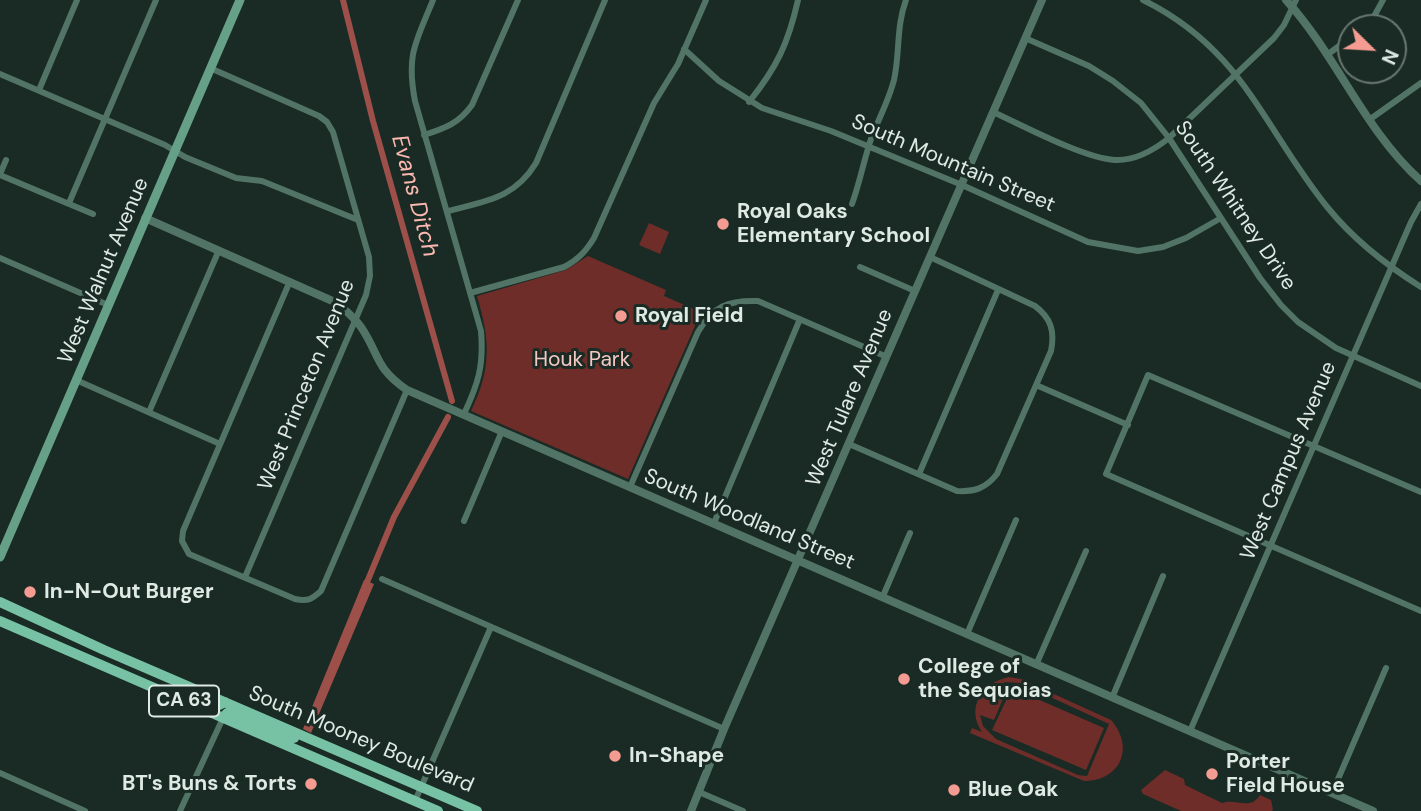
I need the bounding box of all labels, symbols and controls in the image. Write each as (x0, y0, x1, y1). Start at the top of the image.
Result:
north arrow (1337, 14, 1407, 84)
text: N (1376, 46, 1404, 68)
street label: South Mountain Street (847, 110, 1059, 218)
street label: South Whitney Drive (1169, 117, 1301, 295)
water label: Evans Ditch (384, 132, 444, 260)
street label: West Walnut Avenue (53, 174, 155, 368)
place label: Royal Oaks Elementary School (737, 199, 930, 249)
marker: Royal Oaks Elementary School (715, 216, 731, 232)
street label: West Princeton Avenue (253, 276, 361, 494)
place label: Royal Field (635, 303, 744, 329)
street label: West Tulare Avenue (801, 306, 899, 490)
marker: Royal Field (613, 308, 629, 324)
park label: Houk Park (534, 347, 630, 373)
street label: West Campus Avenue (1236, 358, 1342, 564)
street label: South Woodland Street (640, 464, 858, 576)
place label: In-N-Out Burger (44, 579, 214, 605)
marker: In-N-Out Burger (22, 584, 38, 600)
place label: College of the Sequoias (918, 654, 1052, 704)
marker: College of the Sequoias (896, 671, 912, 687)
street label: South Mooney Boulevard (245, 681, 477, 799)
road number: CA 63 (149, 686, 219, 716)
place label: In-Shape (629, 743, 724, 769)
marker: In-Shape (607, 748, 623, 764)
place label: Porter Field House (1226, 749, 1345, 799)
marker: Porter Field House (1204, 766, 1220, 782)
place label: BT's Buns & Torts (122, 771, 297, 797)
marker: BT's Buns & Torts (303, 776, 319, 792)
place label: Blue Oak (968, 777, 1058, 803)
marker: Blue Oak (946, 782, 962, 798)

